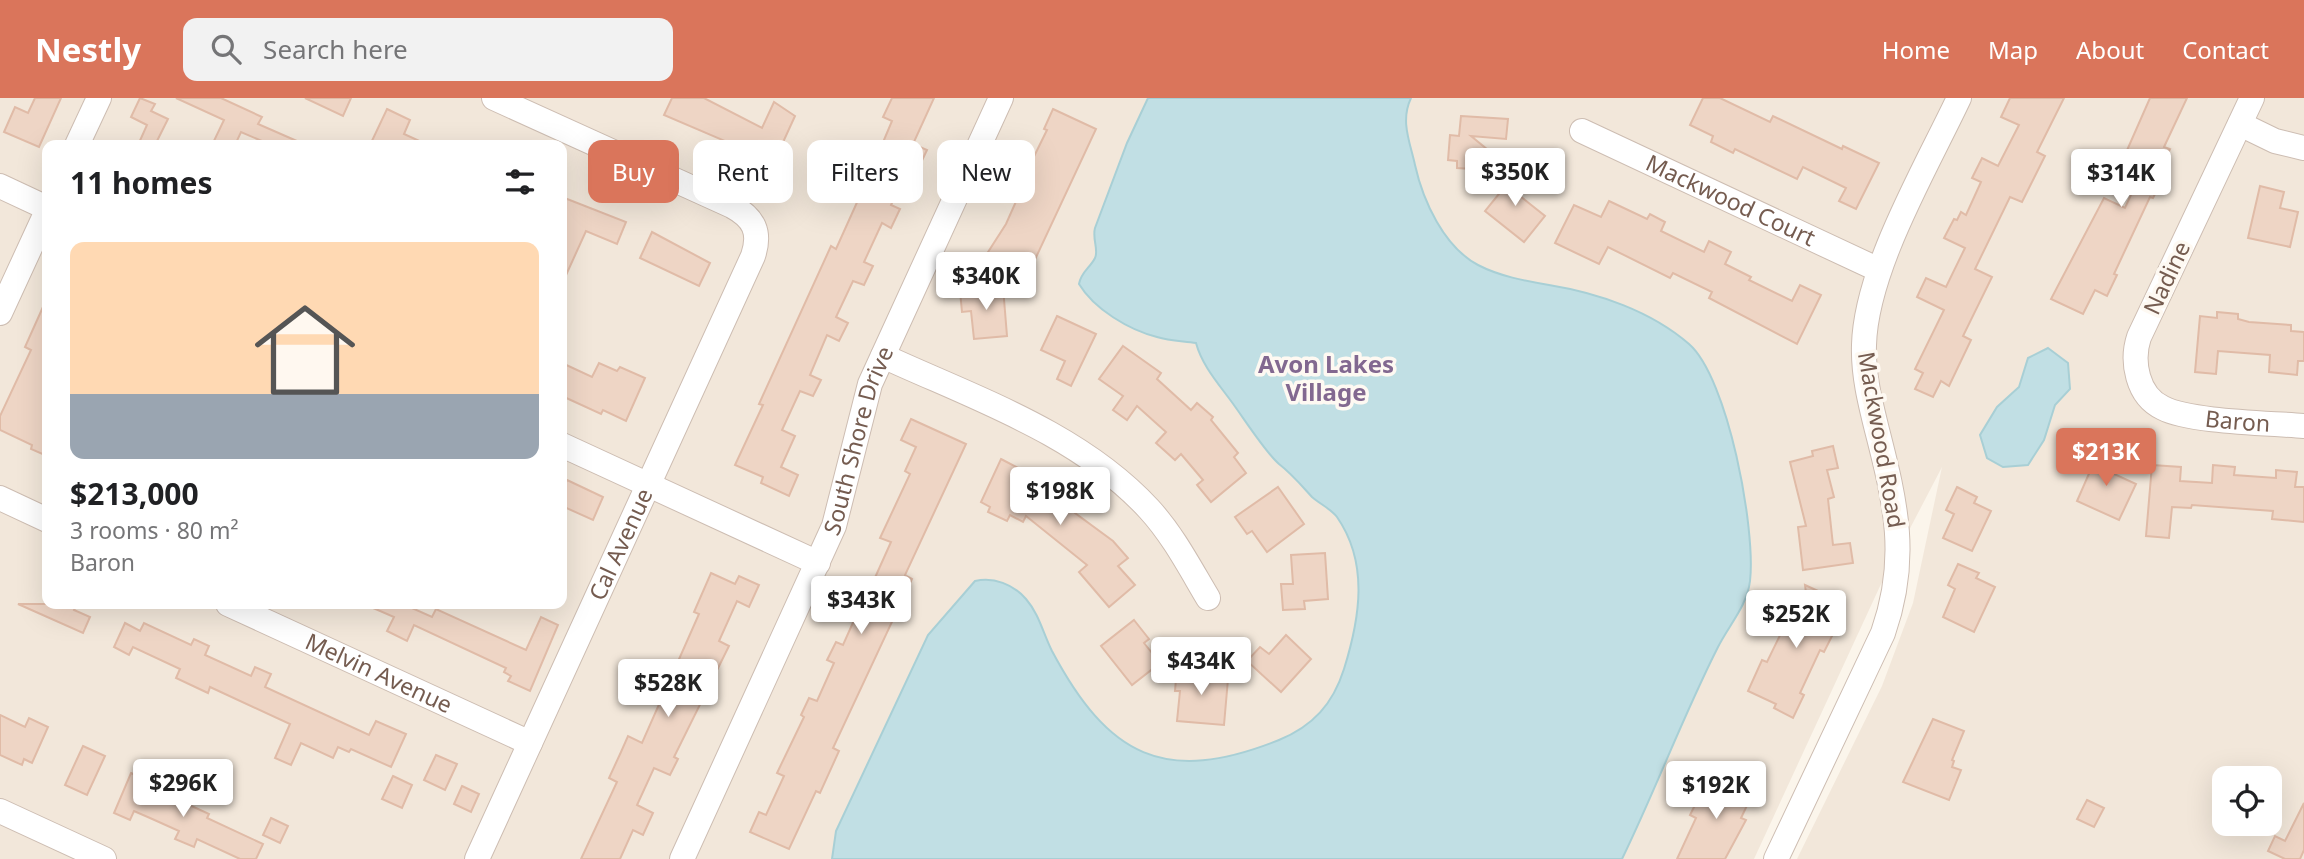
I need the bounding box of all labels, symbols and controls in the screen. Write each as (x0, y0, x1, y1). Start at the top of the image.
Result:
search box (183, 18, 673, 81)
text: Nestly (35, 27, 141, 72)
icon: search (207, 30, 245, 68)
text: Search here (263, 31, 408, 67)
text: Home (1882, 33, 1950, 66)
text: Map (1988, 33, 2038, 66)
text: About (2076, 33, 2144, 66)
text: Contact (2182, 33, 2269, 66)
chip: Buy (588, 140, 679, 203)
chip: Rent (693, 140, 793, 203)
chip: Filters (807, 140, 923, 203)
chip: New (937, 140, 1035, 203)
street label: Mackwood Court (1641, 146, 1821, 253)
pin: $350K (1466, 148, 1564, 208)
pin: $314K (2072, 150, 2170, 209)
text: $350K (1481, 155, 1549, 187)
text: $314K (2087, 156, 2155, 188)
text: 11 homes (70, 162, 213, 203)
icon: filters (501, 163, 539, 201)
street label: Nadine (2135, 236, 2197, 320)
pin: $340K (937, 252, 1035, 312)
text: $340K (952, 259, 1020, 291)
icon: home (242, 287, 368, 413)
street label: South Shore Drive (815, 341, 900, 540)
district label: Avon Lakes Village (1258, 347, 1394, 408)
street label: Mackwood Road (1851, 349, 1913, 530)
street label: Baron (2203, 402, 2271, 439)
pin: $213K (2057, 428, 2155, 488)
text: $213K (2072, 435, 2140, 467)
pin: $198K (1011, 468, 1109, 527)
text: $213,000 (70, 473, 199, 514)
text: $198K (1026, 474, 1094, 506)
street label: Cal Avenue (581, 483, 660, 605)
text: 3 rooms · 80 m² (70, 514, 239, 546)
text: Baron (70, 546, 135, 578)
pin: $343K (812, 576, 910, 636)
text: $343K (827, 583, 895, 615)
pin: $252K (1747, 590, 1845, 650)
text: $252K (1762, 597, 1830, 629)
street label: Melvin Avenue (301, 625, 458, 720)
pin: $434K (1152, 638, 1250, 697)
text: $434K (1167, 644, 1235, 676)
pin: $528K (619, 660, 717, 719)
text: $528K (634, 666, 702, 698)
pin: $296K (134, 760, 232, 819)
pin: $192K (1667, 762, 1765, 821)
text: $296K (149, 766, 217, 798)
map controls (2212, 766, 2282, 836)
button: locate (2212, 766, 2282, 836)
text: $192K (1682, 768, 1750, 800)

